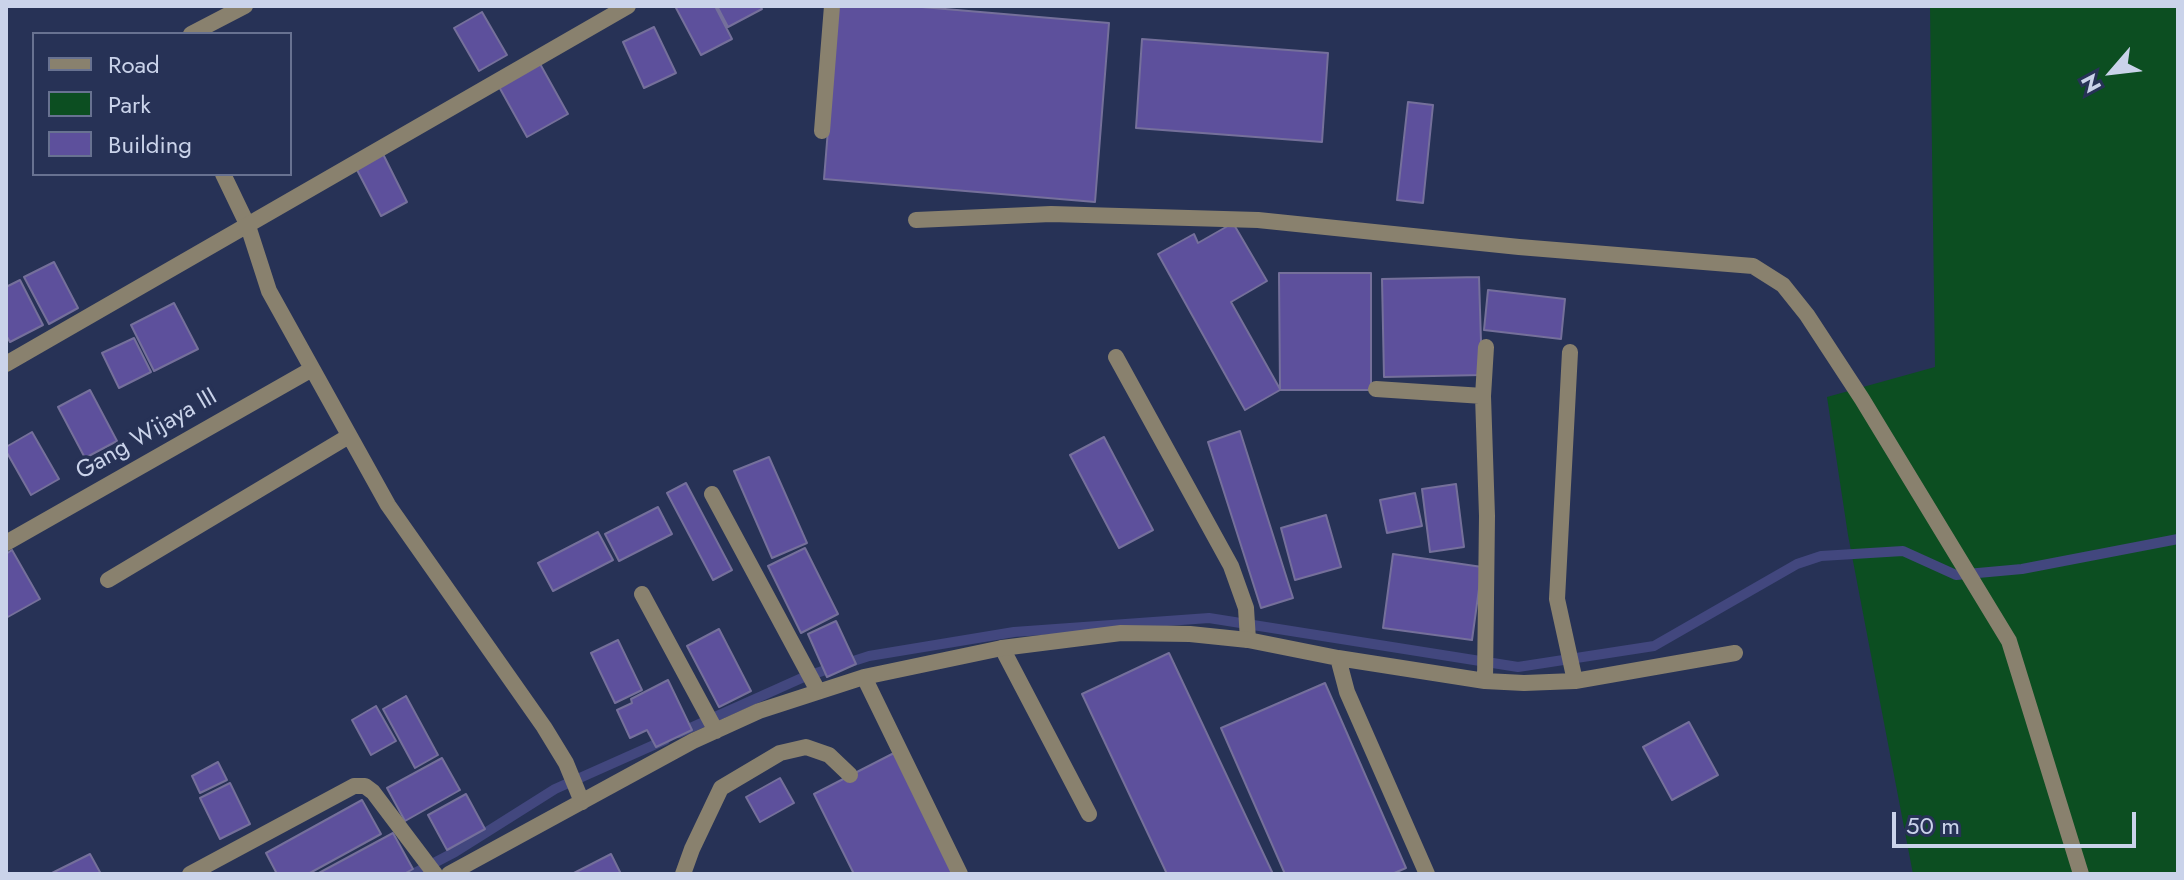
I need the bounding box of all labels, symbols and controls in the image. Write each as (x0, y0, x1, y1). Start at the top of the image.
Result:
legend (32, 32, 292, 176)
north arrow (2072, 32, 2152, 112)
text: Road (108, 47, 160, 82)
text: N (2073, 68, 2109, 98)
text: Park (108, 87, 151, 122)
text: Building (108, 127, 192, 162)
street label: Gang Wijaya III (71, 383, 223, 487)
scale bar (1896, 796, 2140, 846)
text: 50 m (1906, 808, 1960, 843)

